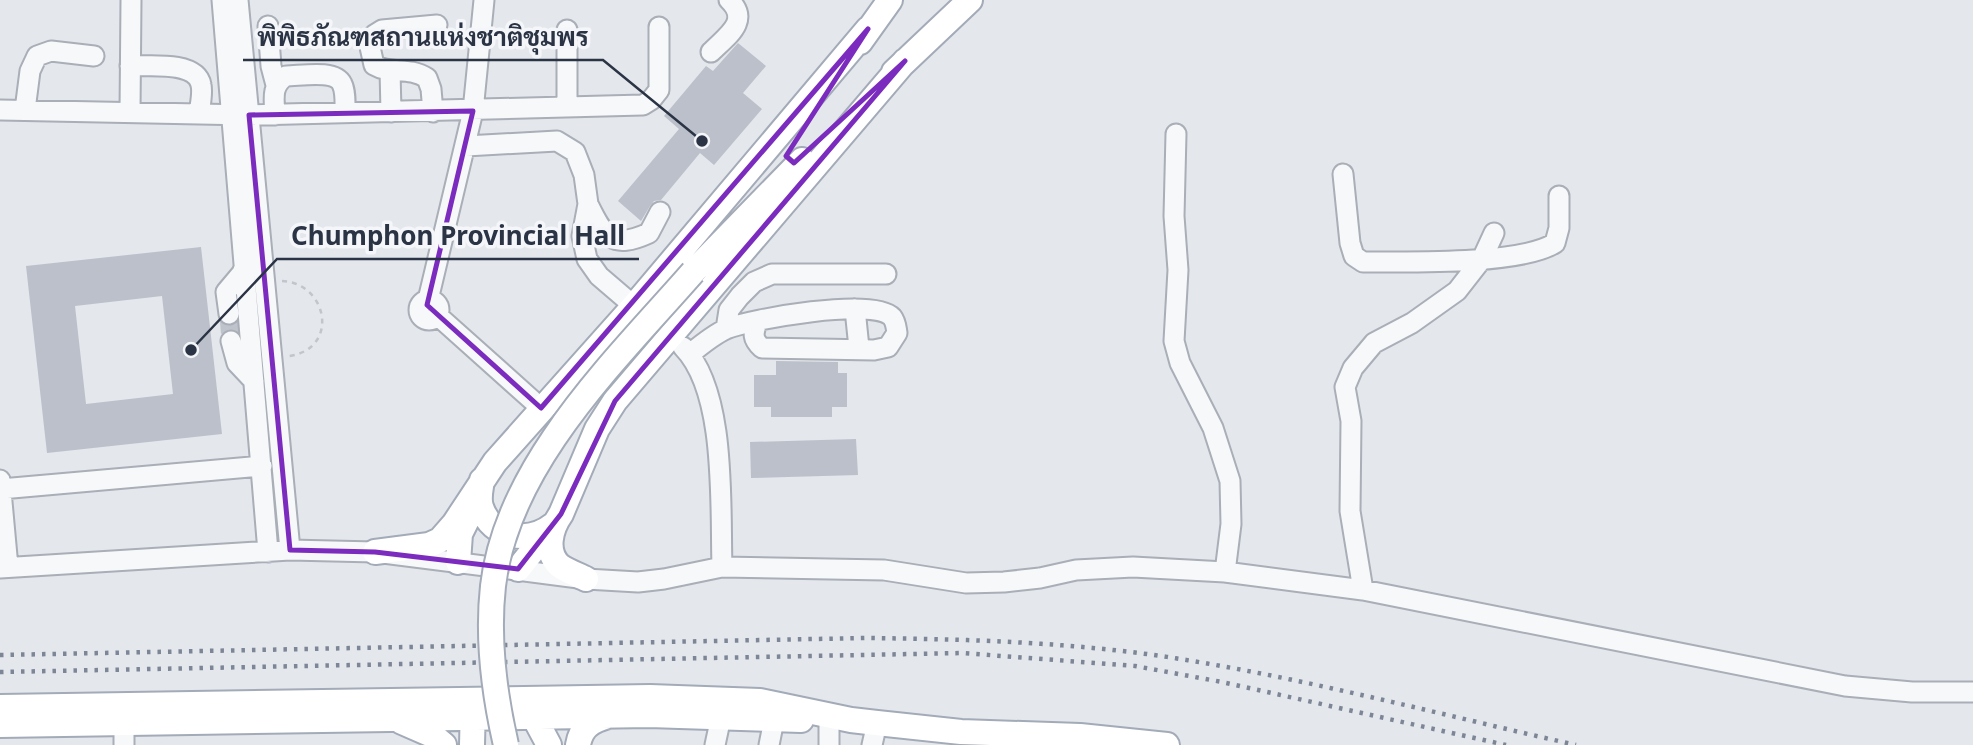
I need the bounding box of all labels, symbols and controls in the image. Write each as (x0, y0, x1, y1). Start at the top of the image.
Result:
callout: พิพิธภัณฑสถานแห่งชาติชุมพร (243, 13, 603, 60)
text: พิพิธภัณฑสถานแห่งชาติชุมพร (257, 18, 589, 55)
callout: Chumphon Provincial Hall (277, 212, 639, 259)
text: Chumphon Provincial Hall (291, 217, 625, 253)

